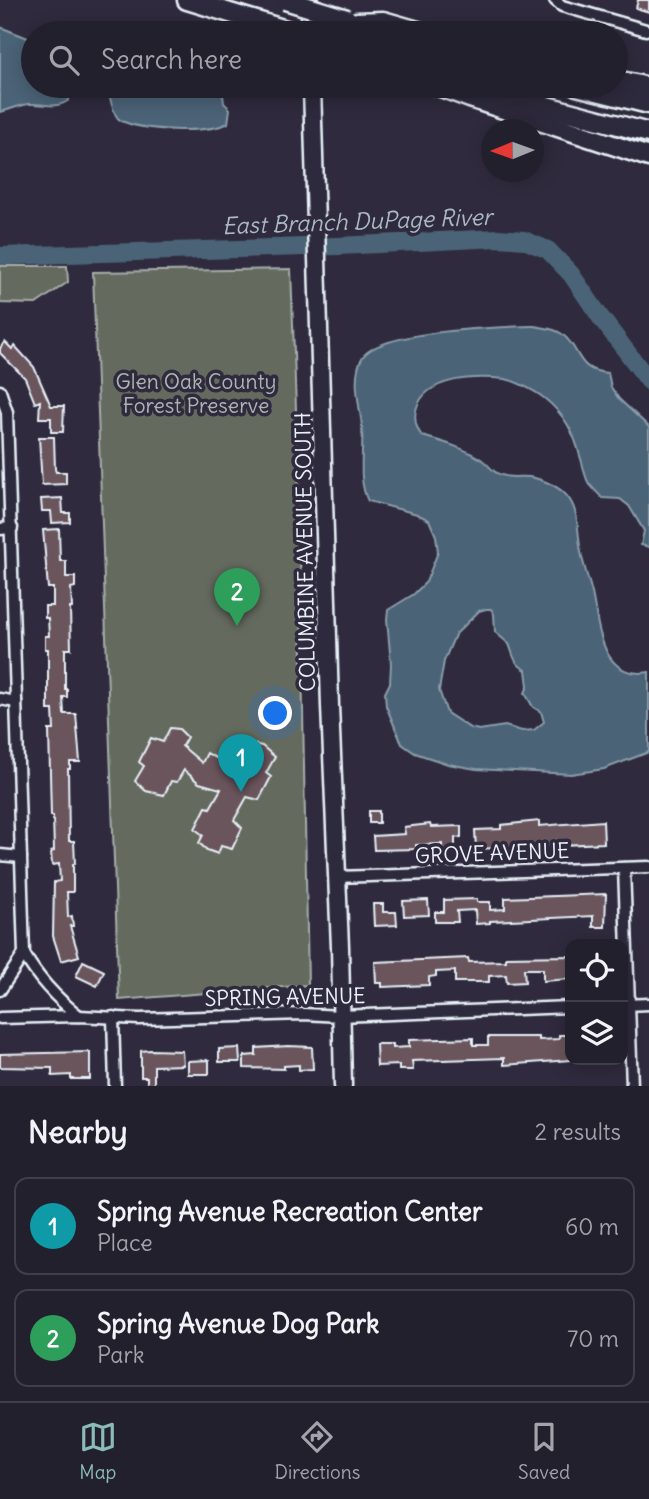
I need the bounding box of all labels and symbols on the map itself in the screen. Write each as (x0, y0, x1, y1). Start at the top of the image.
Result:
north arrow (481, 119, 544, 182)
water label: East Branch DuPage River (221, 202, 495, 240)
park label: Glen Oak County Forest Preserve (116, 368, 276, 419)
street label: COLUMBINE AVENUE SOUTH (289, 412, 321, 692)
pin: 2 (214, 568, 260, 626)
your location (258, 696, 292, 730)
pin: 1 (218, 734, 264, 792)
street label: GROVE AVENUE (414, 837, 570, 869)
street label: SPRING AVENUE (204, 982, 366, 1012)

